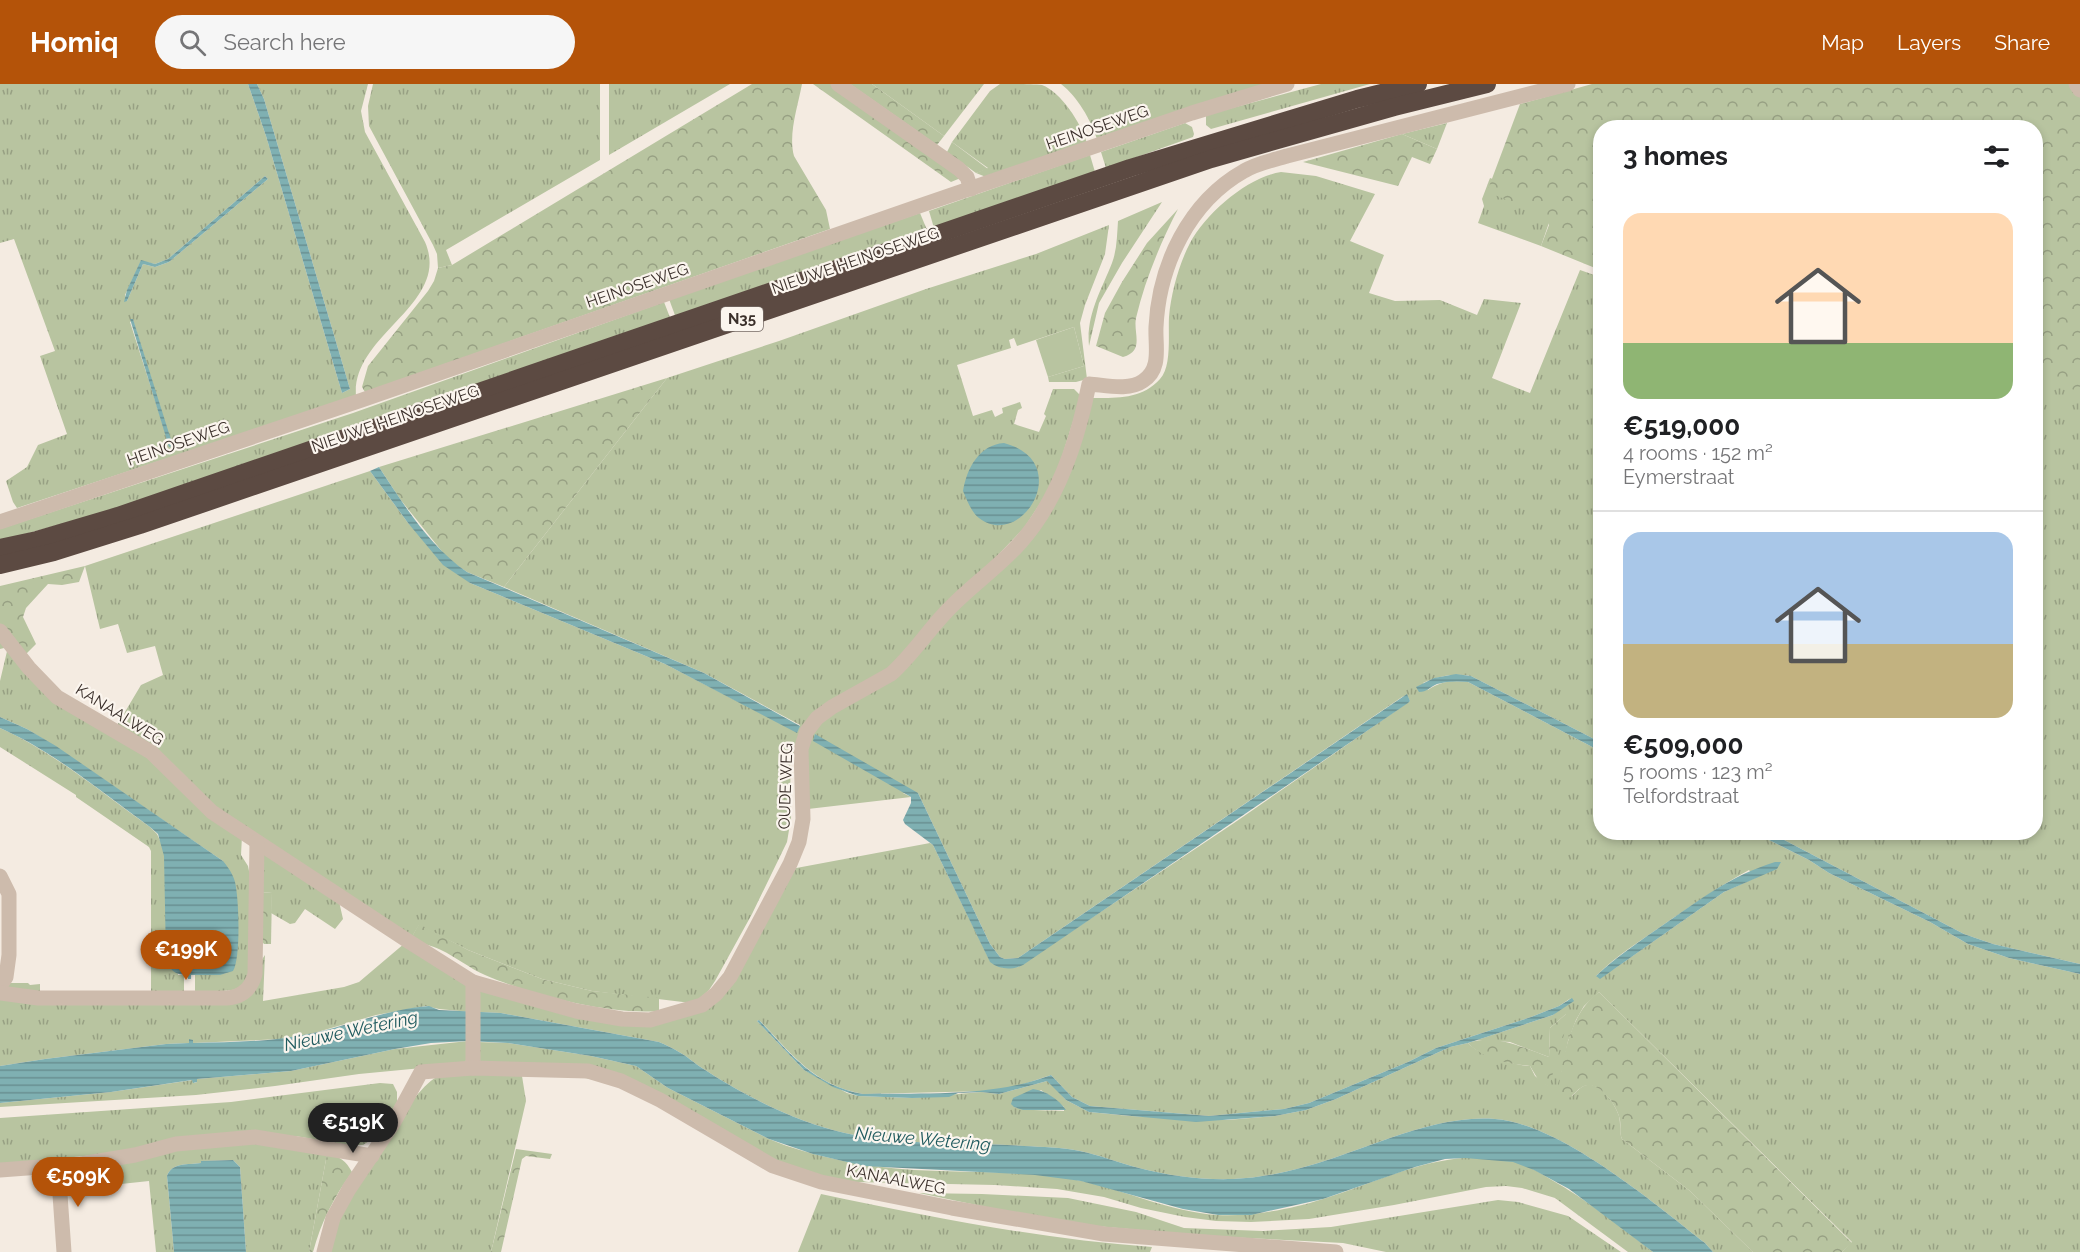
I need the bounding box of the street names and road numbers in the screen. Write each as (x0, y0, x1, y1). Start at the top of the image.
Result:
street label: HEINOSEWEG (1043, 101, 1151, 154)
street label: NIEUWE HEINOSEWEG (769, 223, 941, 298)
street label: HEINOSEWEG (583, 259, 691, 312)
road number: N35 (721, 307, 763, 331)
street label: NIEUWE HEINOSEWEG (309, 381, 481, 456)
street label: HEINOSEWEG (124, 417, 232, 470)
street label: KANAALWEG (72, 680, 167, 749)
street label: OUDE WEG (774, 742, 797, 830)
street label: KANAALWEG (845, 1161, 947, 1198)

